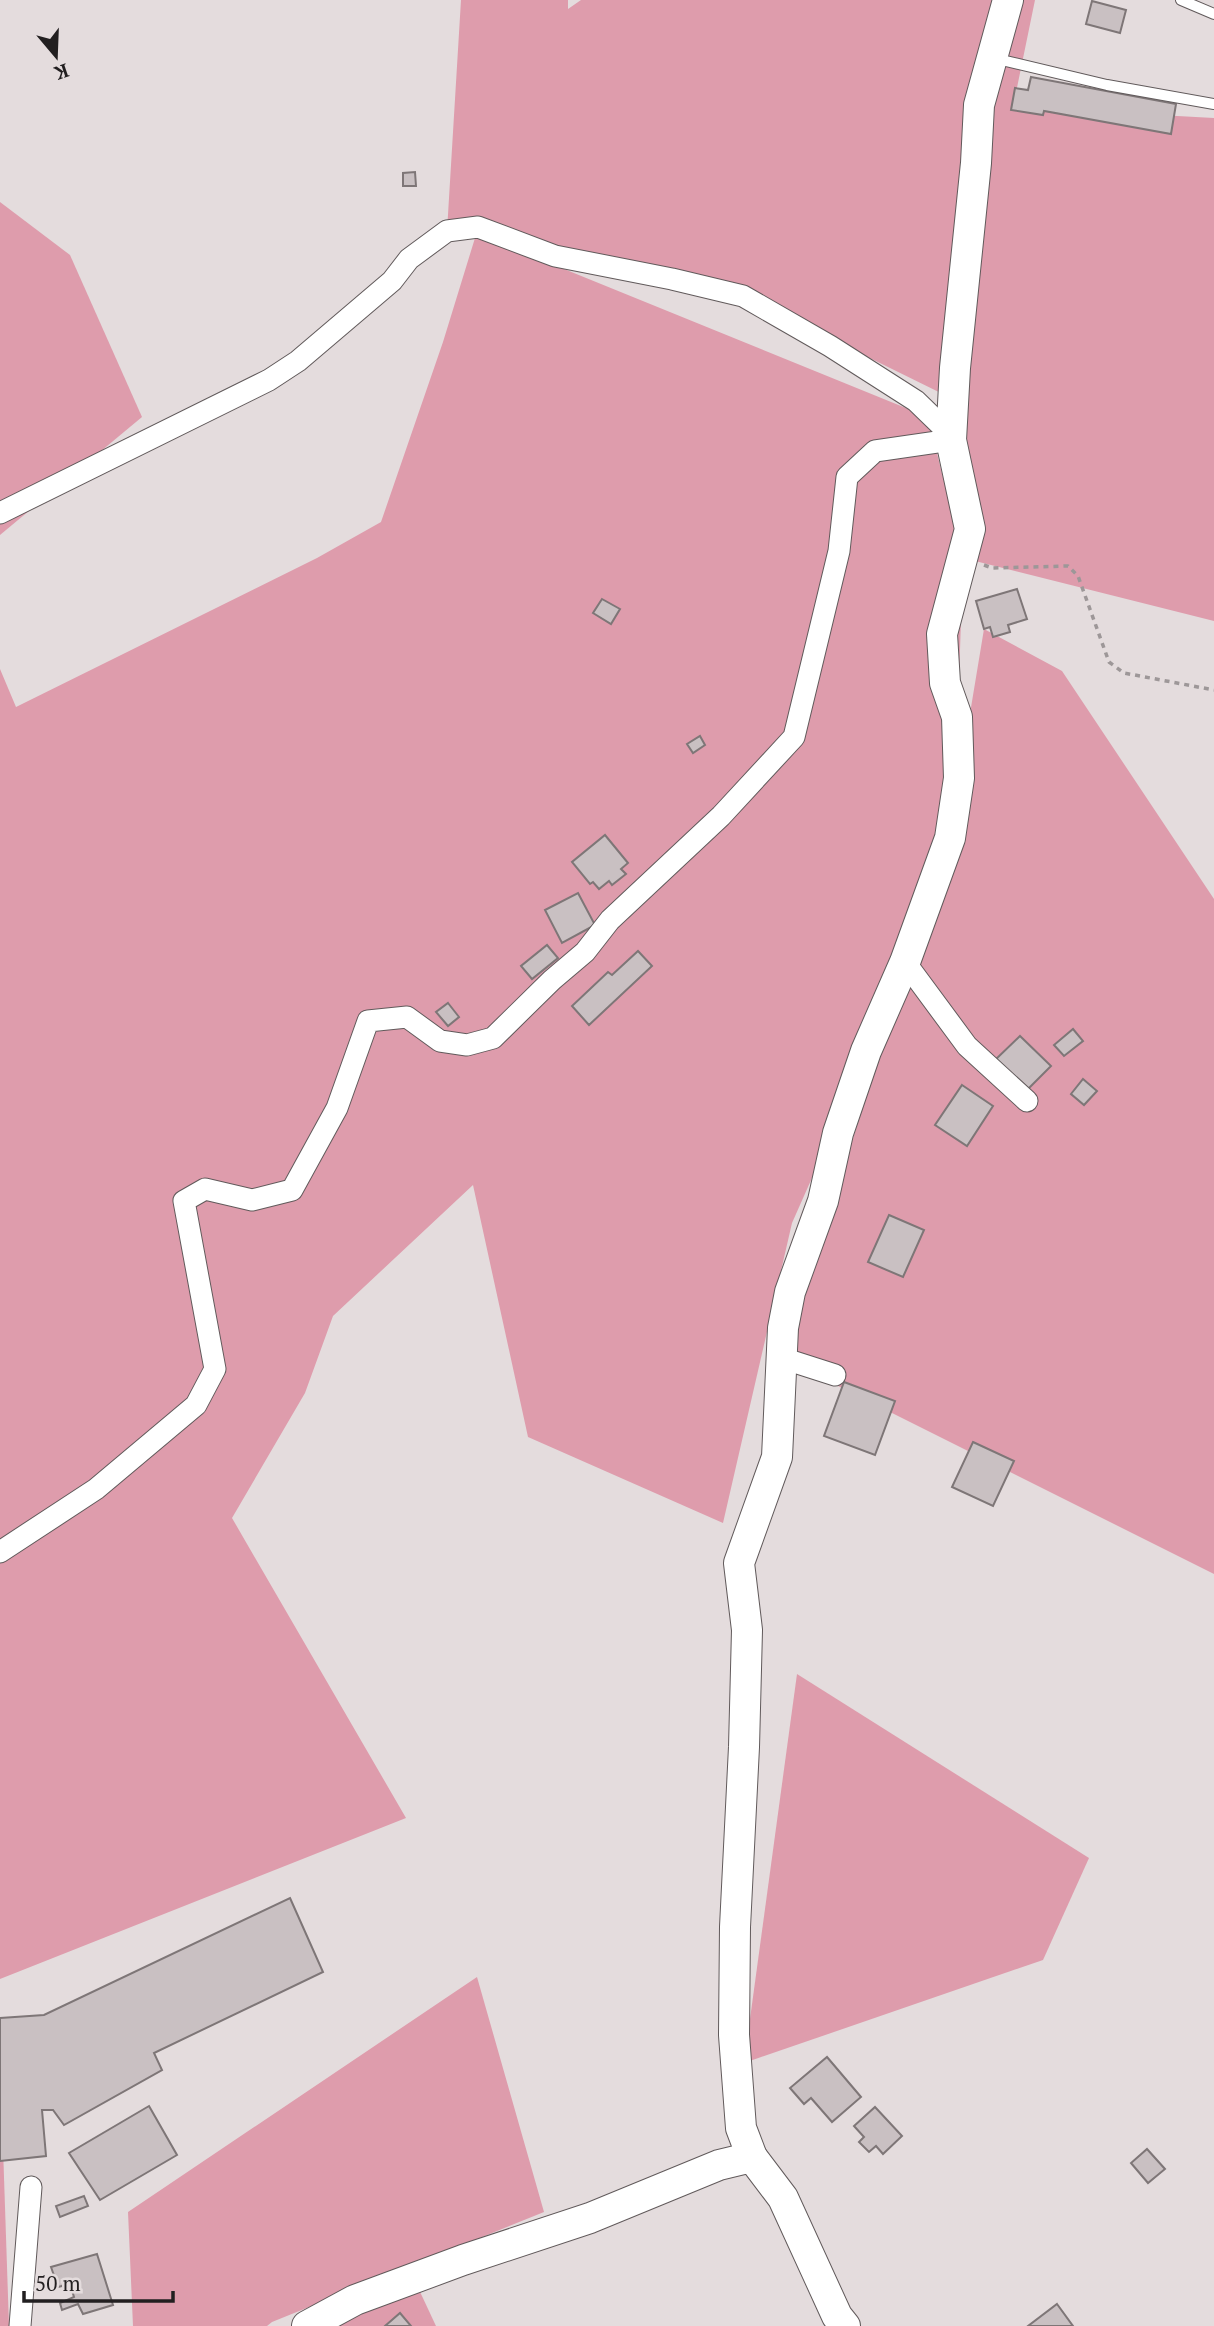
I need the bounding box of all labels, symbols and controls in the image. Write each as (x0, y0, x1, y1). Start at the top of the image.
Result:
north arrow (21, 21, 91, 91)
text: K (51, 59, 72, 87)
scale bar (24, 2260, 173, 2304)
text: 50 m (35, 2269, 81, 2297)

